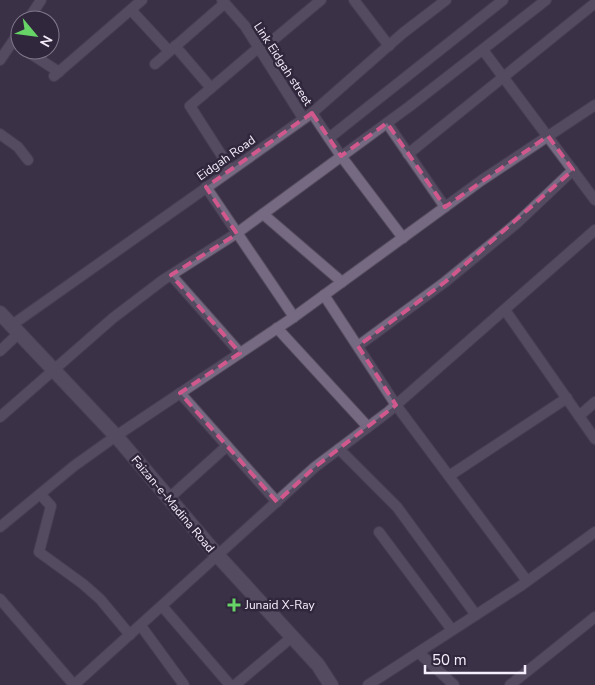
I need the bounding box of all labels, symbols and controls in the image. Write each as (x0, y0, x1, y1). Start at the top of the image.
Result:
north arrow (10, 10, 60, 60)
street label: Link Eidgah street (250, 19, 316, 109)
text: N (35, 32, 57, 50)
street label: Eidgah Road (194, 132, 258, 184)
street label: Faizan-e-Madina Road (128, 452, 218, 556)
place label: Junaid X-Ray (244, 597, 316, 613)
marker: Junaid X-Ray (227, 598, 241, 612)
scale bar (425, 642, 525, 674)
text: 50 m (432, 650, 467, 670)

